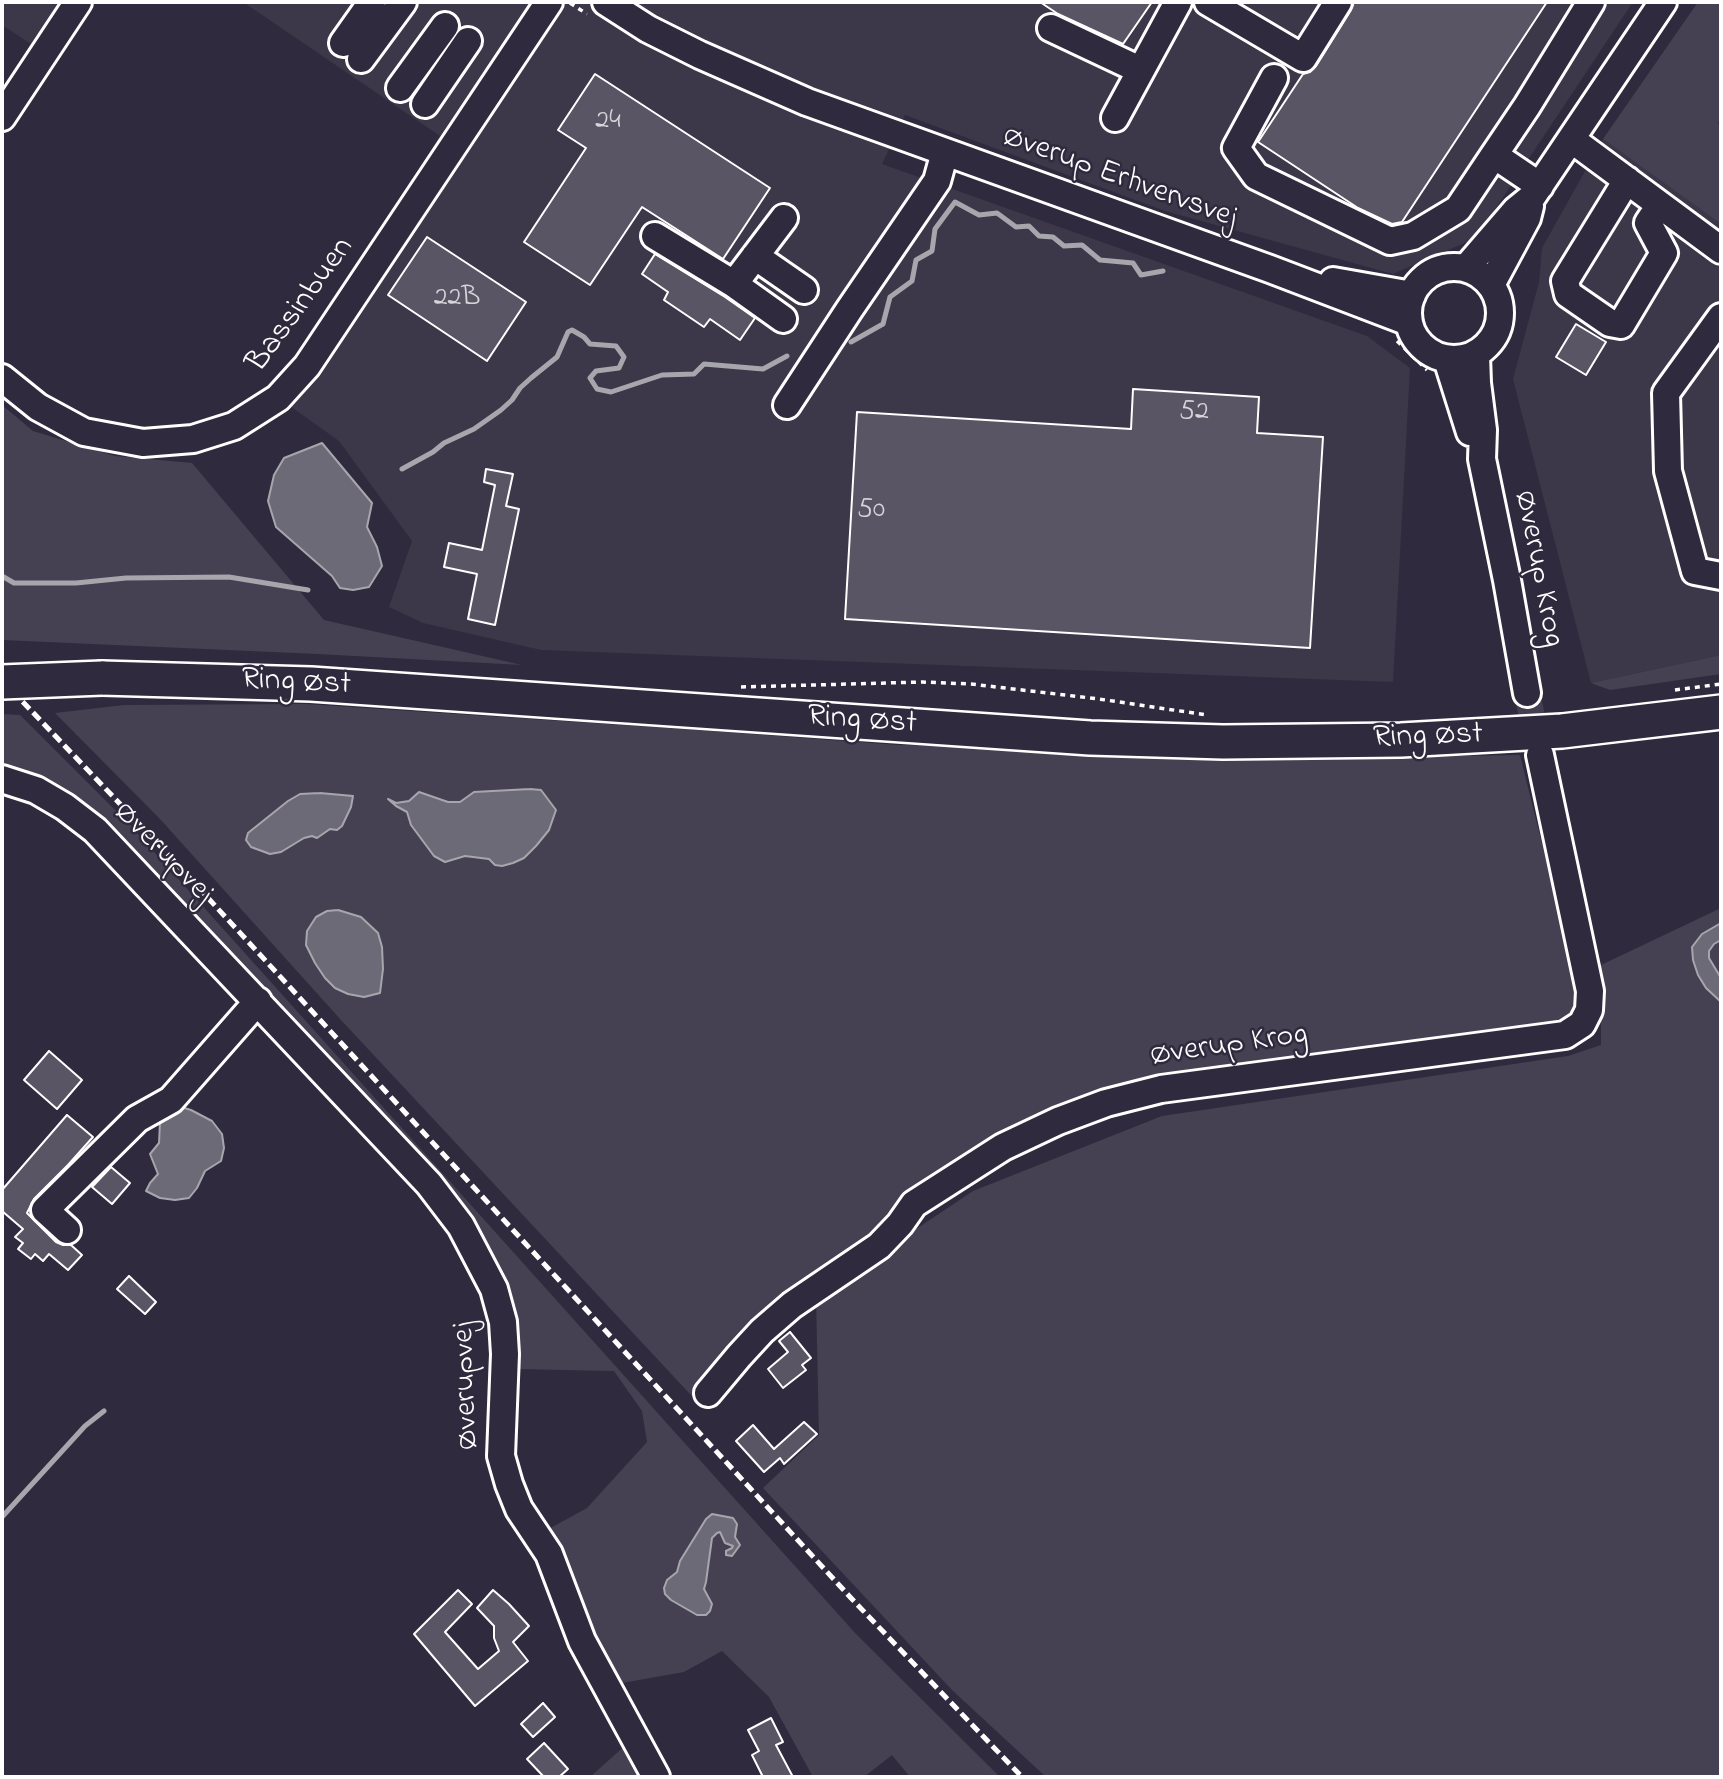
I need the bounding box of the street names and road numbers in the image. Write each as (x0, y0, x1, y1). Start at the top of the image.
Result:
street label: Øverup Erhvervsvej (996, 119, 1242, 239)
street label: Bassinbuen (240, 231, 364, 381)
street label: Øverup Krog (1503, 487, 1571, 651)
street label: Ring Øst (240, 662, 352, 706)
street label: Ring Øst (806, 699, 918, 745)
street label: Ring Øst (1373, 717, 1483, 759)
street label: Øverupvej (104, 795, 220, 913)
street label: Øverup Krog (1148, 1017, 1310, 1077)
street label: Øverupvej (447, 1321, 489, 1451)

